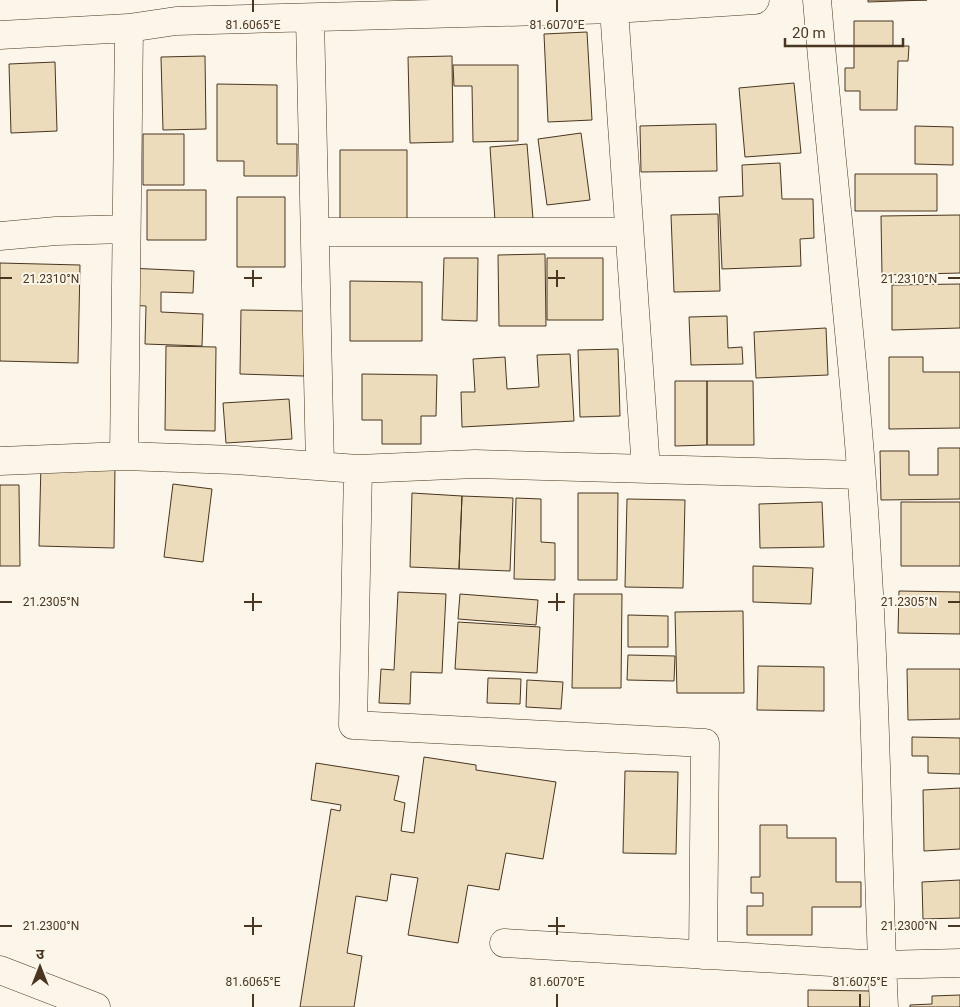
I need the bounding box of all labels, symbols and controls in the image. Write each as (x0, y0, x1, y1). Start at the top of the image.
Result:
scale bar (785, 15, 902, 47)
text: 81.6065°E (226, 18, 281, 32)
text: 81.6070°E (530, 18, 585, 32)
text: 20 m (792, 24, 826, 42)
text: 21.2310°N (23, 272, 79, 286)
text: 21.2310°N (881, 272, 937, 286)
text: 21.2305°N (23, 595, 79, 609)
text: 21.2305°N (881, 595, 937, 609)
text: 21.2300°N (23, 919, 79, 933)
text: 21.2300°N (881, 919, 937, 933)
north arrow (15, 942, 65, 992)
text: उ (36, 946, 45, 962)
text: 81.6065°E (226, 975, 281, 989)
text: 81.6070°E (530, 975, 585, 989)
text: 81.6075°E (833, 975, 888, 989)

